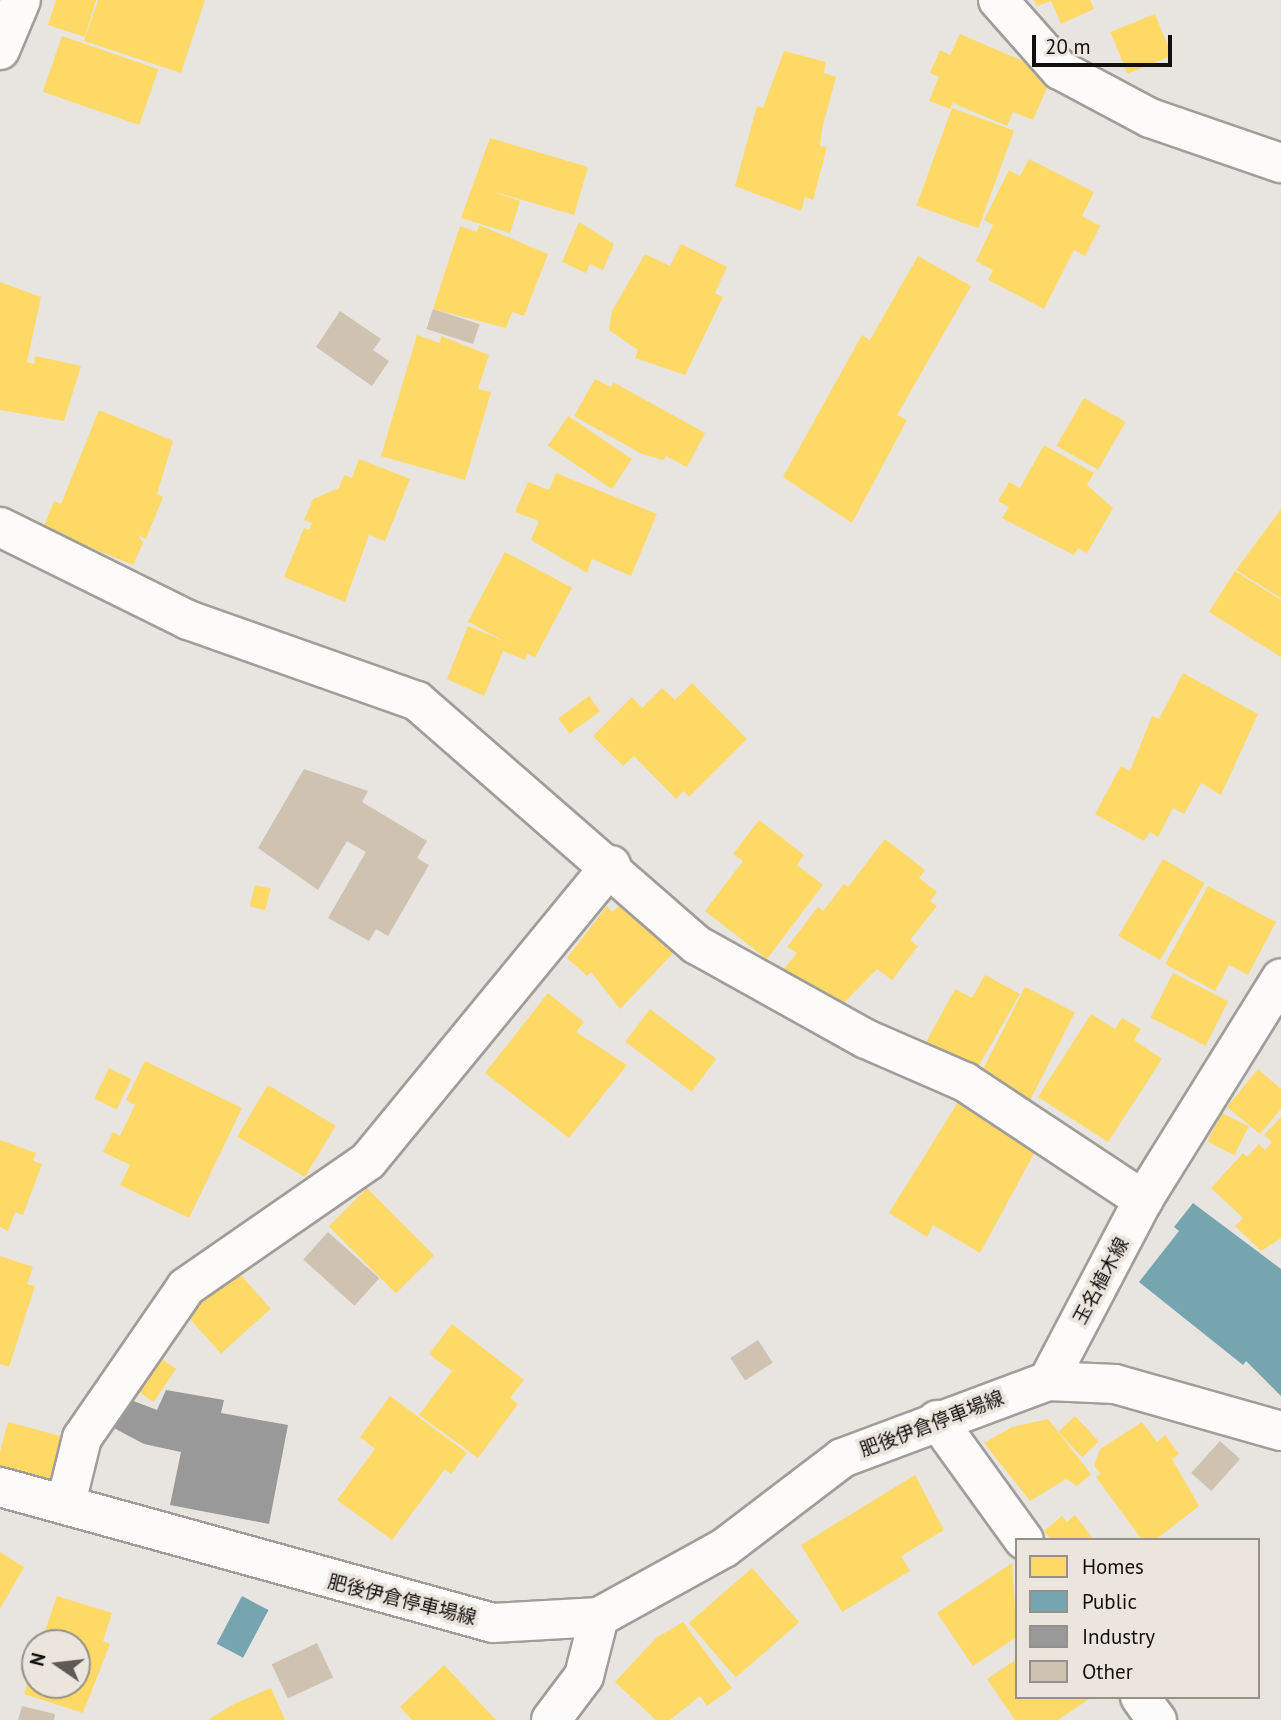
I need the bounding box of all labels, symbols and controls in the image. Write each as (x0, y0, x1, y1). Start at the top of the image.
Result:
scale bar (1036, 21, 1176, 65)
text: 20 m (1045, 33, 1091, 60)
street label: 玉名植木線 (1069, 1234, 1133, 1328)
street label: 肥後伊倉停車場線 (857, 1386, 1007, 1462)
legend (1015, 1538, 1260, 1699)
text: Homes (1082, 1553, 1144, 1580)
street label: 肥後伊倉停車場線 (325, 1571, 479, 1629)
text: Public (1082, 1588, 1137, 1615)
text: Industry (1082, 1623, 1155, 1650)
north arrow (21, 1629, 91, 1699)
text: N (24, 1650, 51, 1668)
text: Other (1082, 1658, 1133, 1685)

